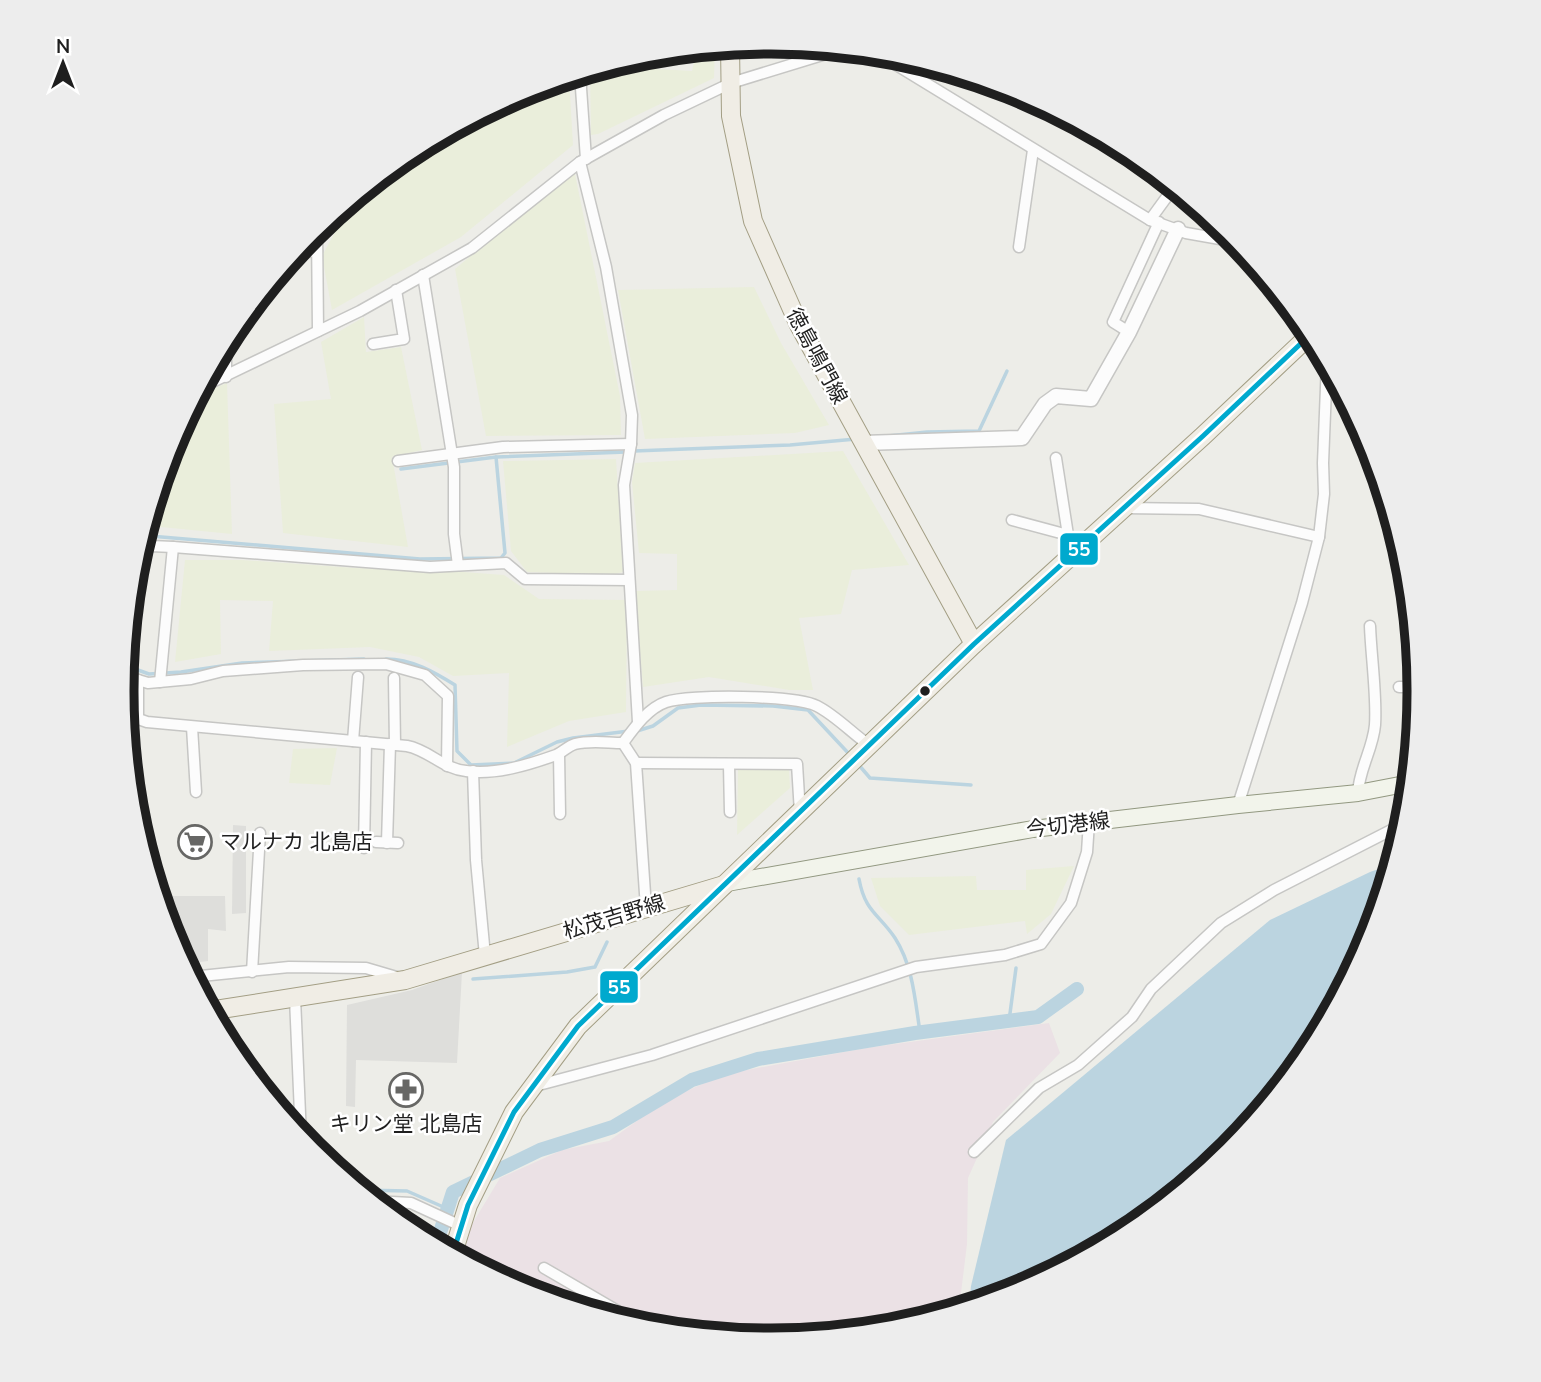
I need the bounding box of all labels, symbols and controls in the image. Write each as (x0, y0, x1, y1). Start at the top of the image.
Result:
north arrow (28, 28, 98, 98)
text: N (56, 34, 70, 60)
street label: 徳島鳴門線 (780, 303, 854, 409)
line badge: 55 (1059, 532, 1099, 566)
text: 55 (1068, 537, 1090, 563)
unlabelled marker (918, 684, 932, 698)
street label: 今切港線 (1025, 806, 1111, 844)
supermarket icon: マルナカ 北島店 (176, 823, 214, 861)
place label: マルナカ 北島店 (220, 828, 372, 856)
street label: 松茂吉野線 (560, 888, 668, 946)
line badge: 55 (599, 970, 639, 1004)
text: 55 (608, 975, 630, 1001)
pharmacy icon: キリン堂 北島店 (387, 1071, 425, 1109)
place label: キリン堂 北島店 (330, 1110, 482, 1138)

